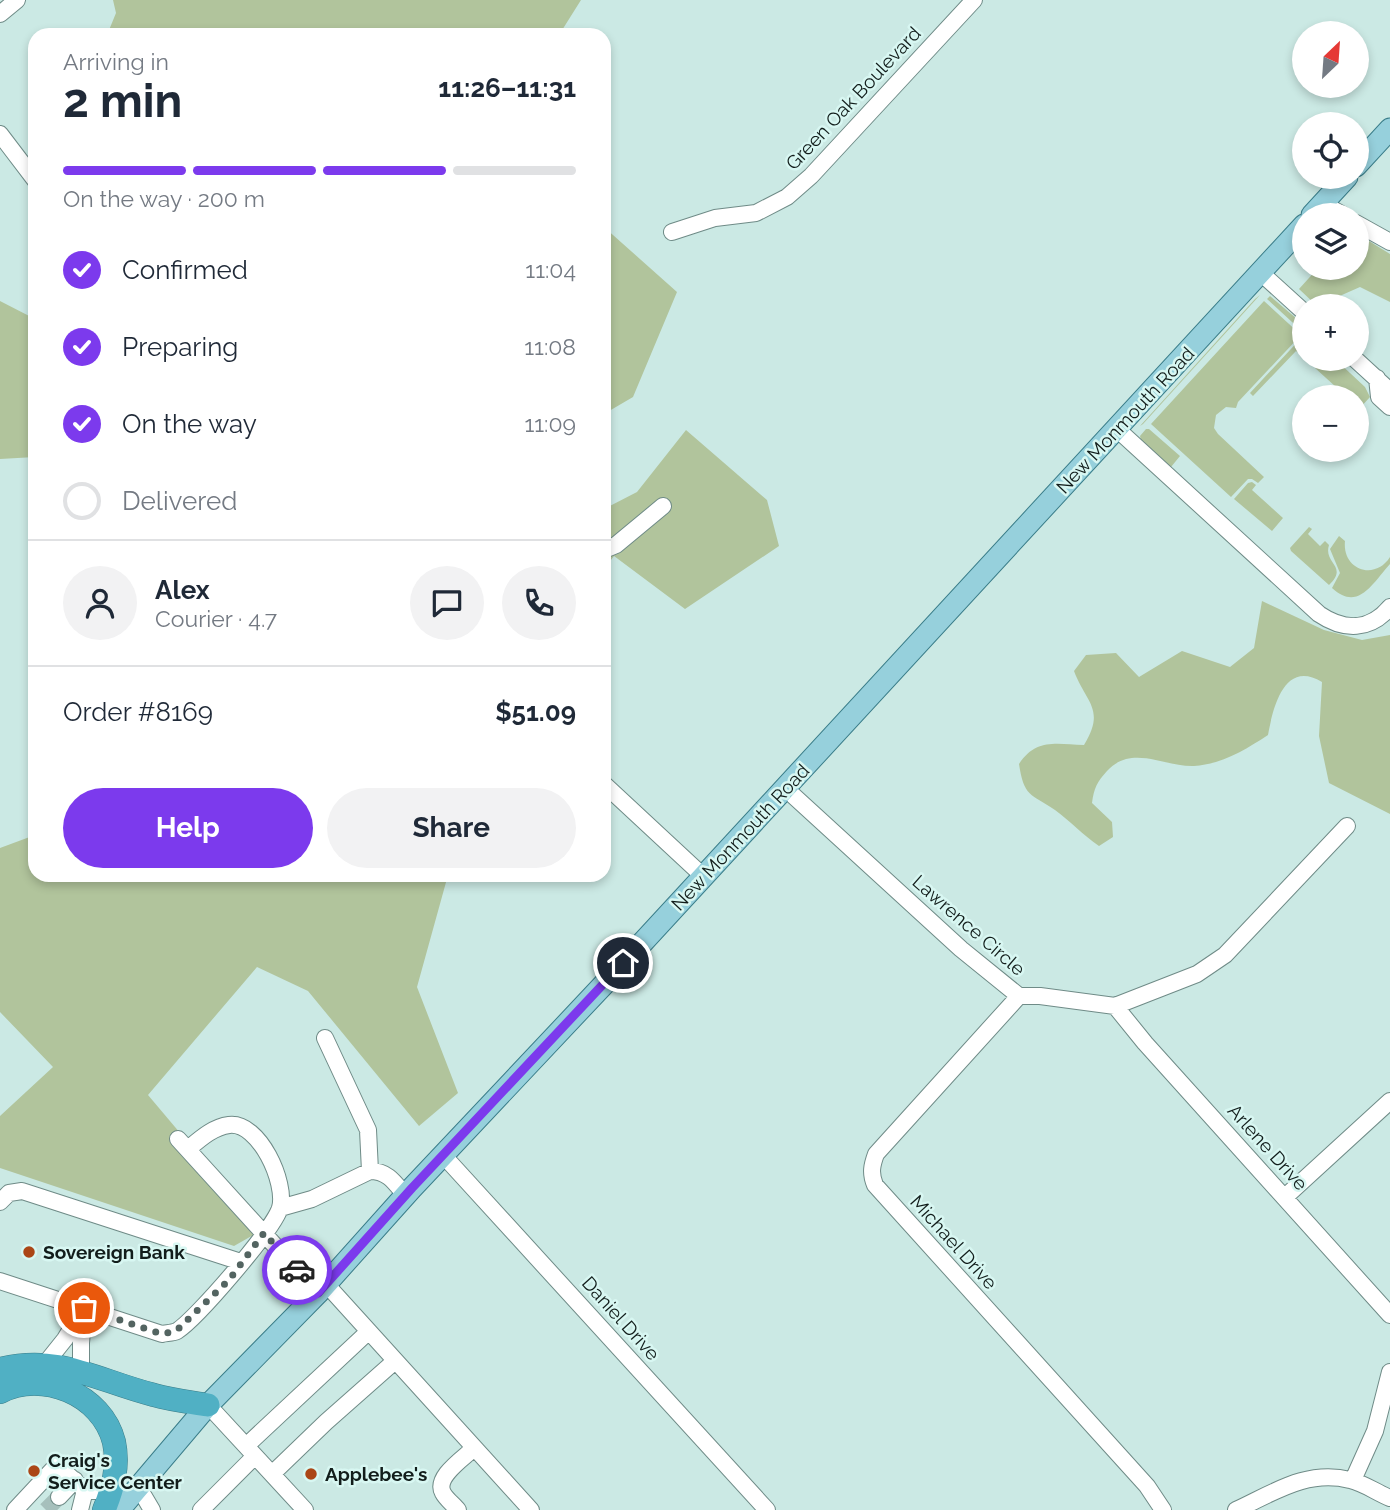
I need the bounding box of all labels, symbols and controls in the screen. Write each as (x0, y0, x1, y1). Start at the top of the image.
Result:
north arrow (1292, 21, 1368, 98)
map controls (1292, 21, 1369, 462)
street label: Green Oak Boulevard (781, 22, 925, 174)
text: Arriving in (63, 48, 169, 75)
text: 11:26–11:31 (438, 73, 576, 103)
text: 2 min (63, 74, 182, 128)
button: locate (1292, 112, 1369, 189)
text: On the way · 200 m (63, 185, 265, 212)
button: layers (1292, 203, 1369, 280)
icon: check (63, 251, 101, 289)
text: Confirmed (122, 255, 248, 285)
text: 11:04 (525, 256, 576, 283)
button: + (1292, 294, 1369, 371)
icon: check (63, 328, 101, 366)
text: Preparing (122, 332, 238, 362)
text: 11:08 (524, 333, 576, 360)
street label: New Monmouth Road (1051, 342, 1199, 498)
button: − (1292, 385, 1369, 462)
icon: check (63, 405, 101, 443)
text: On the way (122, 409, 257, 439)
text: 11:09 (524, 410, 576, 437)
text: Delivered (122, 486, 237, 516)
button: person (63, 566, 137, 640)
button: chat (410, 566, 484, 640)
button: phone (502, 566, 576, 640)
text: Alex (155, 575, 210, 605)
text: Courier · 4.7 (155, 605, 277, 632)
text: Order #8169 (63, 697, 213, 727)
text: $51.09 (495, 697, 576, 727)
street label: New Monmouth Road (666, 759, 814, 915)
button: Help (63, 788, 313, 868)
button: Share (327, 788, 576, 868)
street label: Lawrence Circle (908, 870, 1030, 980)
pin (593, 933, 653, 993)
icon: home (604, 944, 642, 982)
street label: Arlene Drive (1224, 1099, 1312, 1195)
street label: Michael Drive (906, 1191, 1002, 1293)
courier (262, 1235, 332, 1305)
place label: Sovereign Bank (43, 1241, 185, 1263)
marker: Sovereign Bank (21, 1244, 37, 1260)
icon: car (278, 1251, 316, 1289)
street label: Daniel Drive (578, 1272, 664, 1364)
pin (54, 1278, 114, 1338)
icon: bag (65, 1289, 103, 1327)
place label: Craig's Service Center (48, 1449, 183, 1493)
marker: Craig's Service Center (26, 1463, 42, 1479)
place label: Applebee's (325, 1463, 427, 1485)
marker: Applebee's (303, 1466, 319, 1482)

